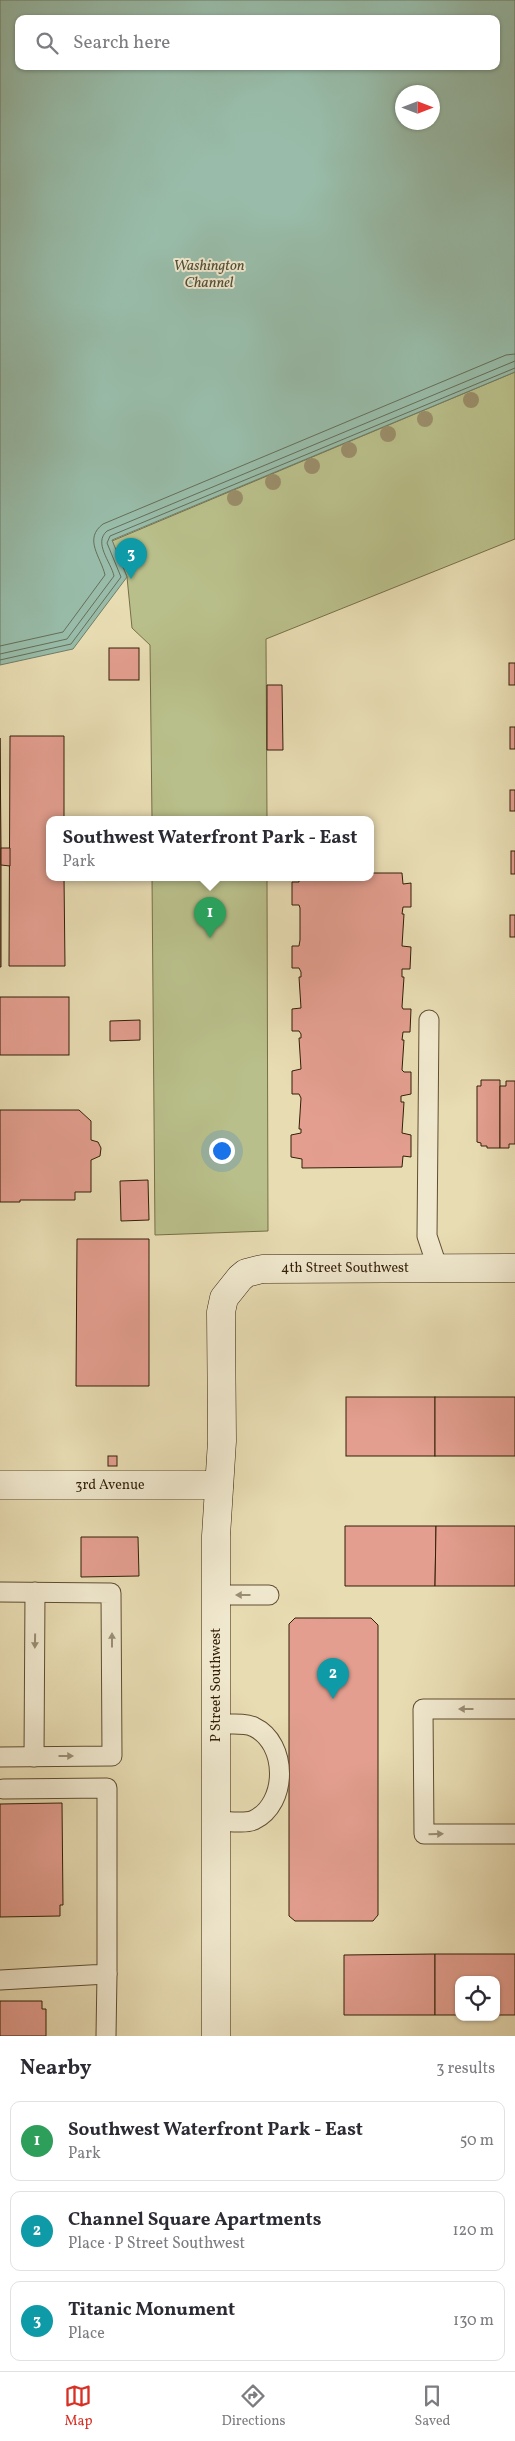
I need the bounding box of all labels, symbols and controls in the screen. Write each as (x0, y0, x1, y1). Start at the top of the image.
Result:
search box (15, 15, 500, 70)
icon: search (33, 29, 61, 57)
text: Search here (73, 30, 170, 56)
north arrow (395, 85, 440, 130)
water label: Washington Channel (173, 256, 245, 294)
pin: 3 (115, 538, 147, 579)
popup (46, 816, 374, 881)
text: Southwest Waterfront Park - East (63, 825, 357, 851)
text: Park (63, 851, 95, 873)
pin: 1 (194, 897, 226, 938)
your location (209, 1138, 235, 1164)
street label: 4th Street Southwest (281, 1259, 409, 1278)
street label: 3rd Avenue (75, 1476, 145, 1495)
one-way arrow (234, 1591, 250, 1599)
street label: P Street Southwest (207, 1628, 226, 1742)
one-way arrow (107, 1631, 115, 1647)
one-way arrow (31, 1633, 39, 1649)
pin: 2 (317, 1658, 349, 1699)
one-way arrow (458, 1705, 474, 1713)
one-way arrow (58, 1752, 74, 1760)
one-way arrow (428, 1830, 444, 1838)
map controls (455, 1976, 500, 2021)
button: locate (455, 1976, 500, 2021)
text: Nearby (20, 2054, 91, 2083)
text: 3 results (436, 2058, 495, 2080)
text: Southwest Waterfront Park - East (68, 2117, 363, 2143)
text: 1 (34, 2130, 40, 2152)
text: 50 m (460, 2130, 494, 2152)
text: Park (68, 2143, 101, 2165)
text: Channel Square Apartments (68, 2207, 322, 2233)
text: 2 (33, 2220, 41, 2242)
text: 120 m (452, 2220, 494, 2242)
text: Place · P Street Southwest (68, 2233, 245, 2255)
text: Titanic Monument (68, 2297, 235, 2323)
text: 3 (33, 2310, 41, 2332)
text: 130 m (453, 2310, 494, 2332)
text: Place (68, 2323, 105, 2345)
tab: Map (64, 2382, 92, 2431)
tab: Directions (221, 2382, 286, 2431)
tab: Saved (414, 2382, 451, 2431)

